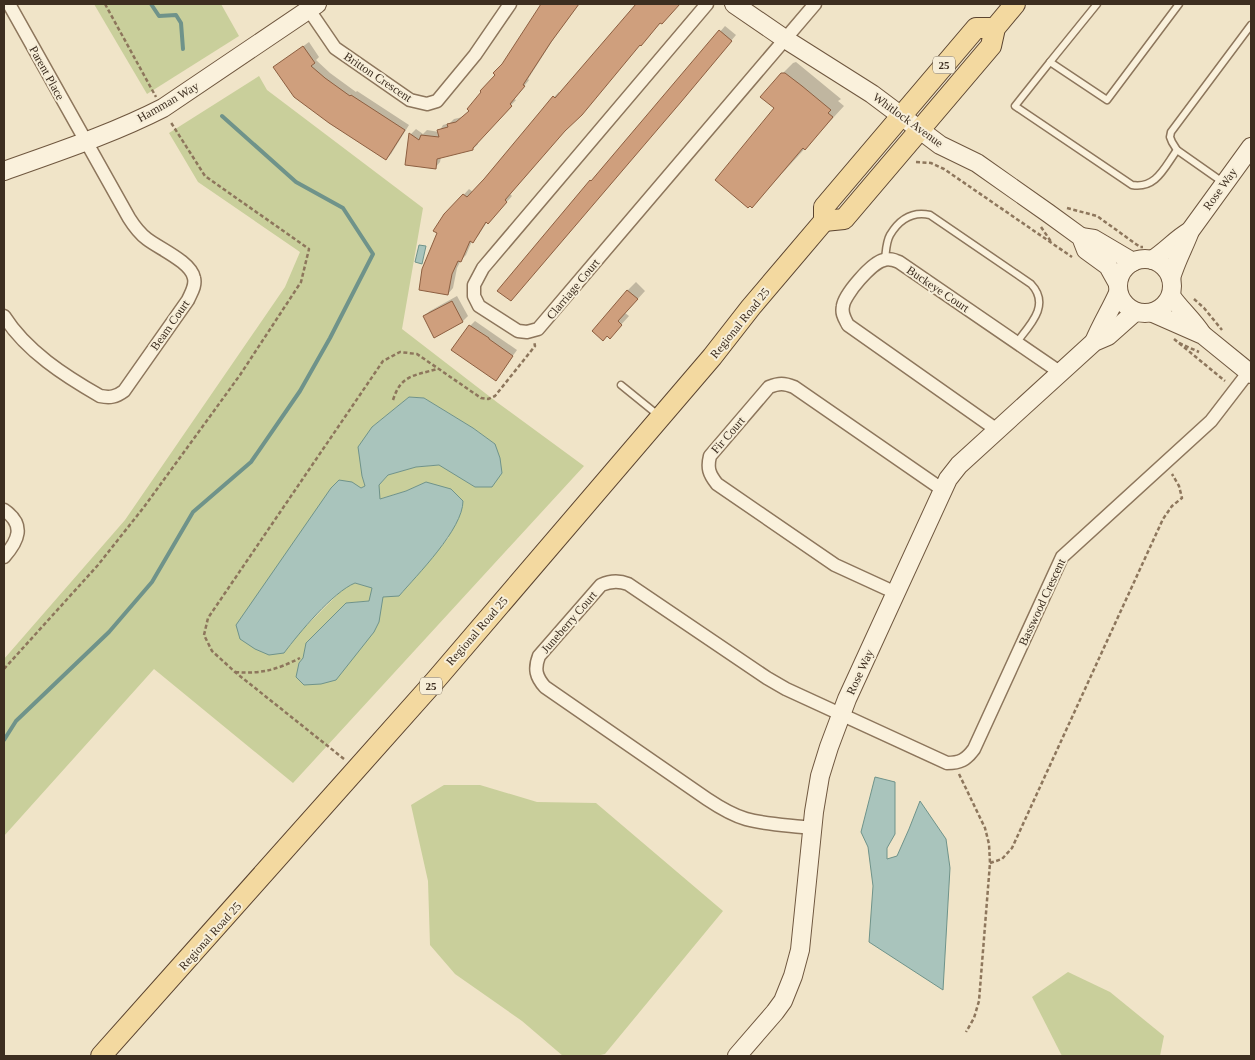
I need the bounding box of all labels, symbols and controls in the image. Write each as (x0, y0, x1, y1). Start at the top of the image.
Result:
street label: Parent Place (26, 44, 68, 102)
street label: Britton Crescent (341, 49, 415, 105)
road number: 25 (933, 56, 955, 74)
street label: Hamman Way (135, 79, 201, 125)
street label: Whitlock Avenue (870, 90, 946, 150)
street label: Rose Way (1200, 165, 1240, 213)
street label: Clarriage Court (544, 255, 603, 322)
street label: Buckeye Court (904, 263, 972, 315)
street label: Regional Road 25 (707, 285, 773, 361)
street label: Beam Court (148, 297, 193, 353)
street label: Fir Court (708, 413, 748, 456)
street label: Basswood Crescent (1016, 556, 1069, 648)
street label: Juneberry Court (538, 588, 600, 656)
street label: Regional Road 25 (443, 594, 511, 668)
street label: Rose Way (843, 647, 877, 697)
road number: 25 (420, 678, 442, 694)
street label: Regional Road 25 (176, 899, 244, 973)

